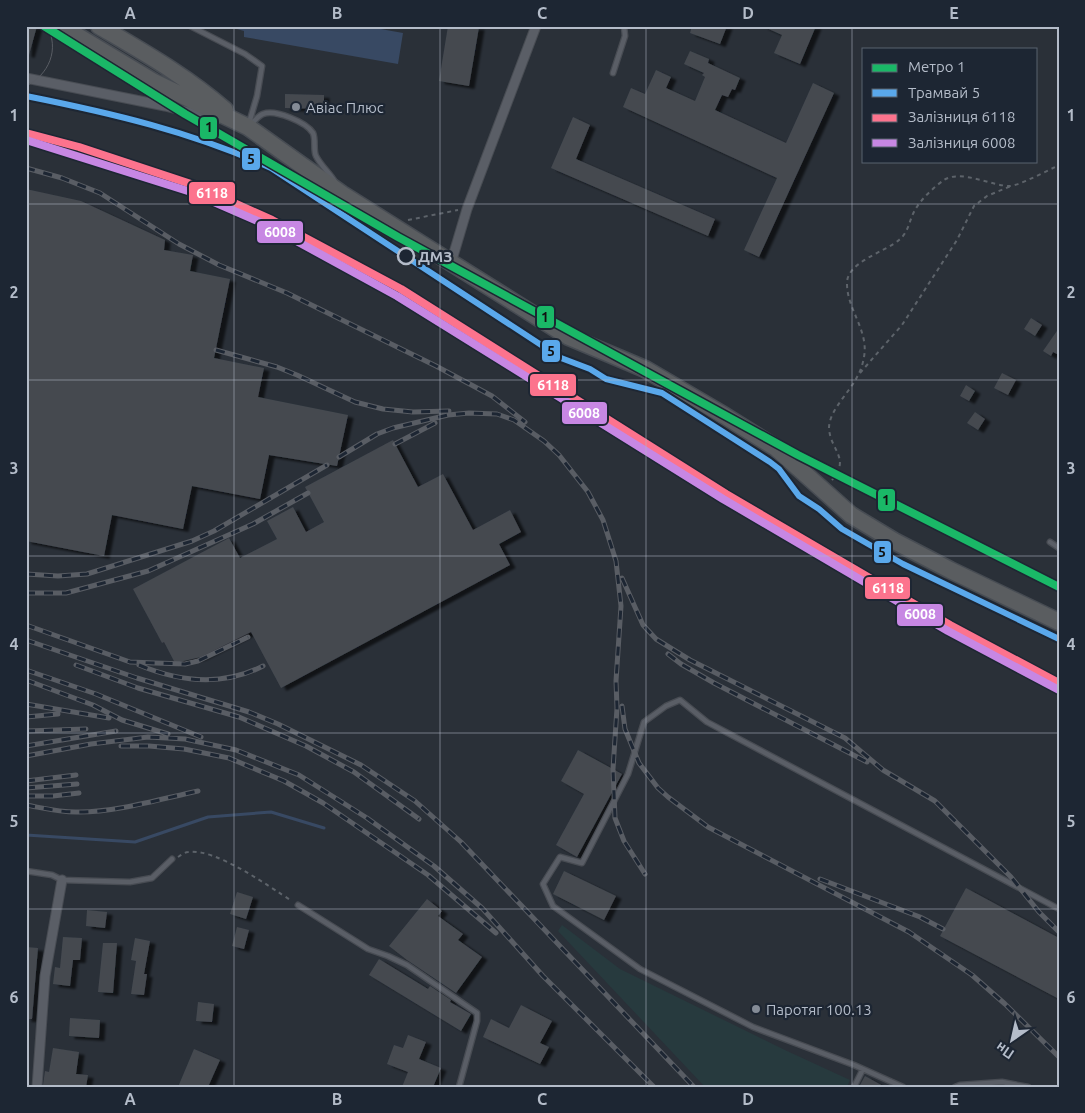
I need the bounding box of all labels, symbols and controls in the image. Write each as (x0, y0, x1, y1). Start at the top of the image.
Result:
text: A (124, 4, 136, 22)
text: B (332, 4, 342, 22)
text: C (537, 4, 547, 22)
text: D (742, 4, 754, 22)
text: E (949, 4, 959, 22)
legend (862, 48, 1038, 162)
text: Метро 1 (908, 58, 965, 75)
text: Трамвай 5 (908, 84, 980, 101)
place label: Авіас Плюс (306, 99, 384, 116)
marker: Авіас Плюс (290, 101, 302, 113)
text: 1 (9, 106, 19, 124)
text: 1 (1066, 106, 1076, 124)
text: Залізниця 6118 (908, 108, 1015, 125)
line badge: 1 (199, 116, 218, 140)
text: 1 (205, 119, 213, 135)
text: Залізниця 6008 (908, 134, 1015, 151)
line badge: 5 (241, 147, 261, 171)
text: 5 (247, 151, 255, 167)
line badge: 6118 (188, 181, 236, 205)
text: 6118 (196, 185, 228, 201)
line badge: 6008 (256, 220, 304, 244)
text: 6008 (264, 224, 296, 240)
marker: ДМЗ (397, 247, 415, 265)
place label: ДМЗ (418, 248, 452, 265)
text: 2 (9, 283, 19, 301)
text: 2 (1066, 283, 1076, 301)
line badge: 1 (536, 305, 555, 329)
text: 1 (541, 309, 549, 325)
line badge: 5 (541, 339, 561, 363)
text: 5 (547, 343, 555, 359)
line badge: 6118 (529, 373, 577, 397)
text: 6118 (537, 377, 569, 393)
line badge: 6008 (561, 401, 608, 425)
text: 6008 (568, 405, 600, 421)
text: 3 (9, 459, 19, 477)
text: 3 (1066, 459, 1076, 477)
line badge: 1 (877, 488, 896, 512)
text: 1 (882, 492, 890, 508)
line badge: 5 (873, 540, 892, 564)
text: 5 (878, 544, 886, 560)
line badge: 6118 (864, 576, 911, 600)
text: 6118 (872, 580, 904, 596)
line badge: 6008 (896, 603, 944, 627)
text: 6008 (904, 606, 936, 622)
text: 4 (9, 635, 19, 653)
text: 4 (1066, 635, 1076, 653)
text: 5 (9, 812, 19, 830)
text: 5 (1066, 812, 1076, 830)
text: 6 (9, 988, 19, 1006)
text: 6 (1066, 988, 1076, 1006)
place label: Паротяг 100.13 (766, 1001, 872, 1018)
marker: Паротяг 100.13 (750, 1003, 762, 1015)
north arrow (988, 1016, 1038, 1066)
text: Пн (993, 1039, 1017, 1063)
text: A (124, 1090, 136, 1108)
text: B (332, 1090, 342, 1108)
text: C (537, 1090, 547, 1108)
text: D (742, 1090, 754, 1108)
text: E (949, 1090, 959, 1108)

